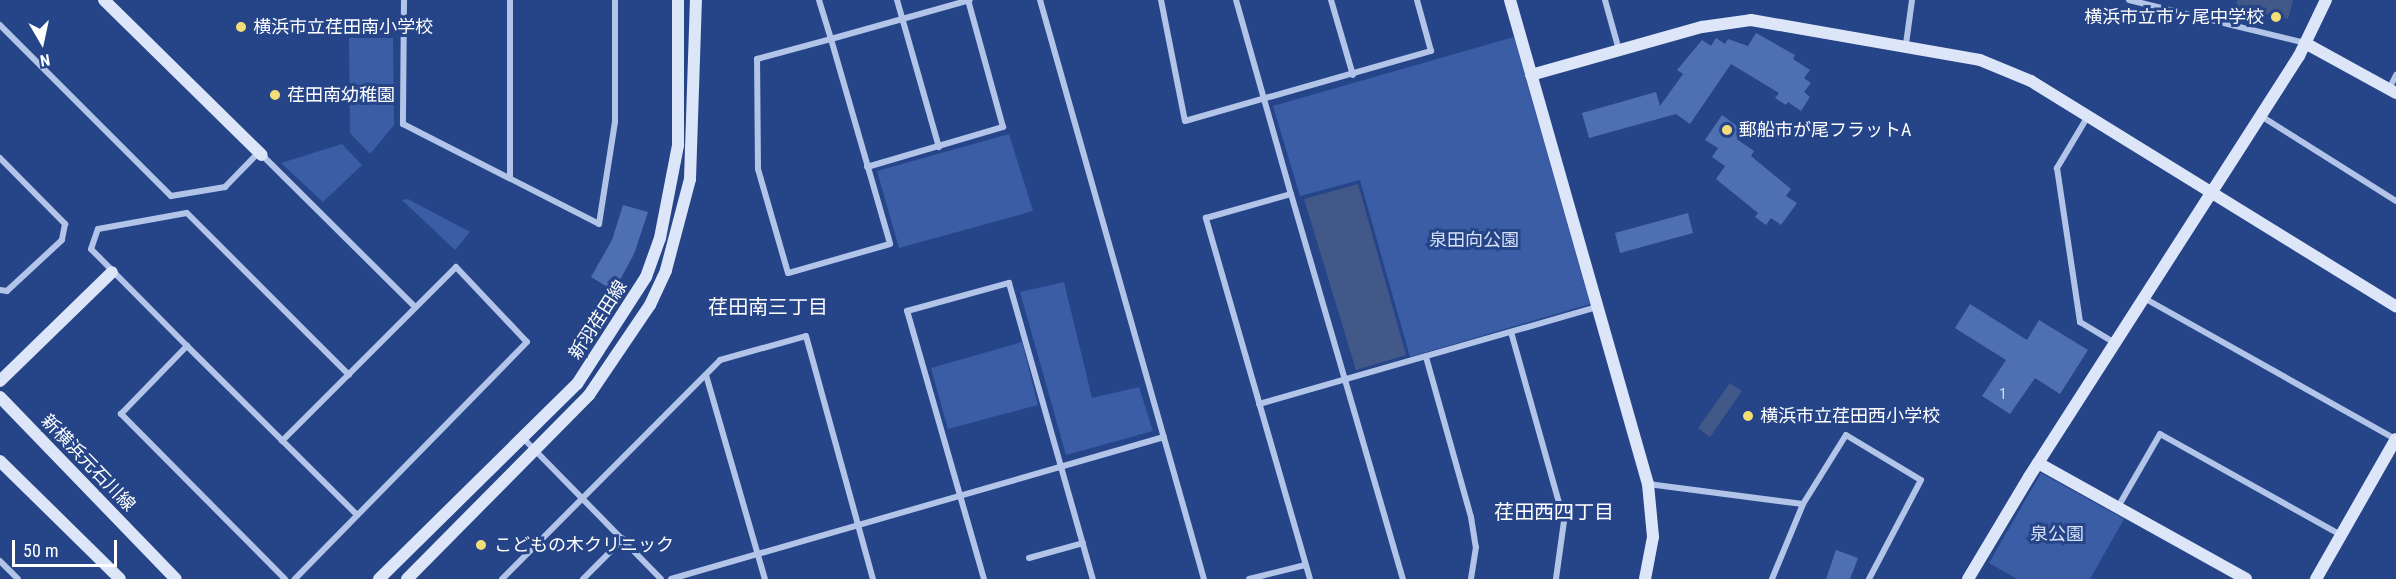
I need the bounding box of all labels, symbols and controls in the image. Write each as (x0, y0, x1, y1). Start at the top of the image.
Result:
place label: 横浜市立市ヶ尾中学校 (2084, 6, 2264, 28)
marker: 横浜市立市ヶ尾中学校 (2269, 10, 2283, 24)
north arrow (12, 12, 72, 72)
place label: 横浜市立荏田南小学校 (253, 16, 433, 38)
marker: 横浜市立荏田南小学校 (234, 20, 248, 34)
text: N (39, 50, 51, 70)
place label: 荏田南幼稚園 (287, 84, 395, 106)
marker: 荏田南幼稚園 (268, 88, 282, 102)
place label: 郵船市が尾フラットA (1739, 119, 1911, 141)
marker: 郵船市が尾フラットA (1720, 123, 1734, 137)
park label: 泉田向公園 (1429, 229, 1519, 251)
street label: 新羽荏田線 (564, 276, 632, 364)
district label: 荏田南三丁目 (708, 295, 828, 319)
house number: 1 (1999, 386, 2007, 404)
place label: 横浜市立荏田西小学校 (1760, 405, 1940, 427)
marker: 横浜市立荏田西小学校 (1741, 409, 1755, 423)
street label: 新横浜元石川線 (36, 410, 140, 516)
district label: 荏田西四丁目 (1494, 500, 1614, 524)
park label: 泉公園 (2030, 523, 2084, 545)
scale bar (15, 528, 120, 566)
place label: こどもの木クリニック (494, 534, 674, 556)
marker: こどもの木クリニック (472, 536, 490, 554)
text: 50 m (23, 540, 58, 561)

